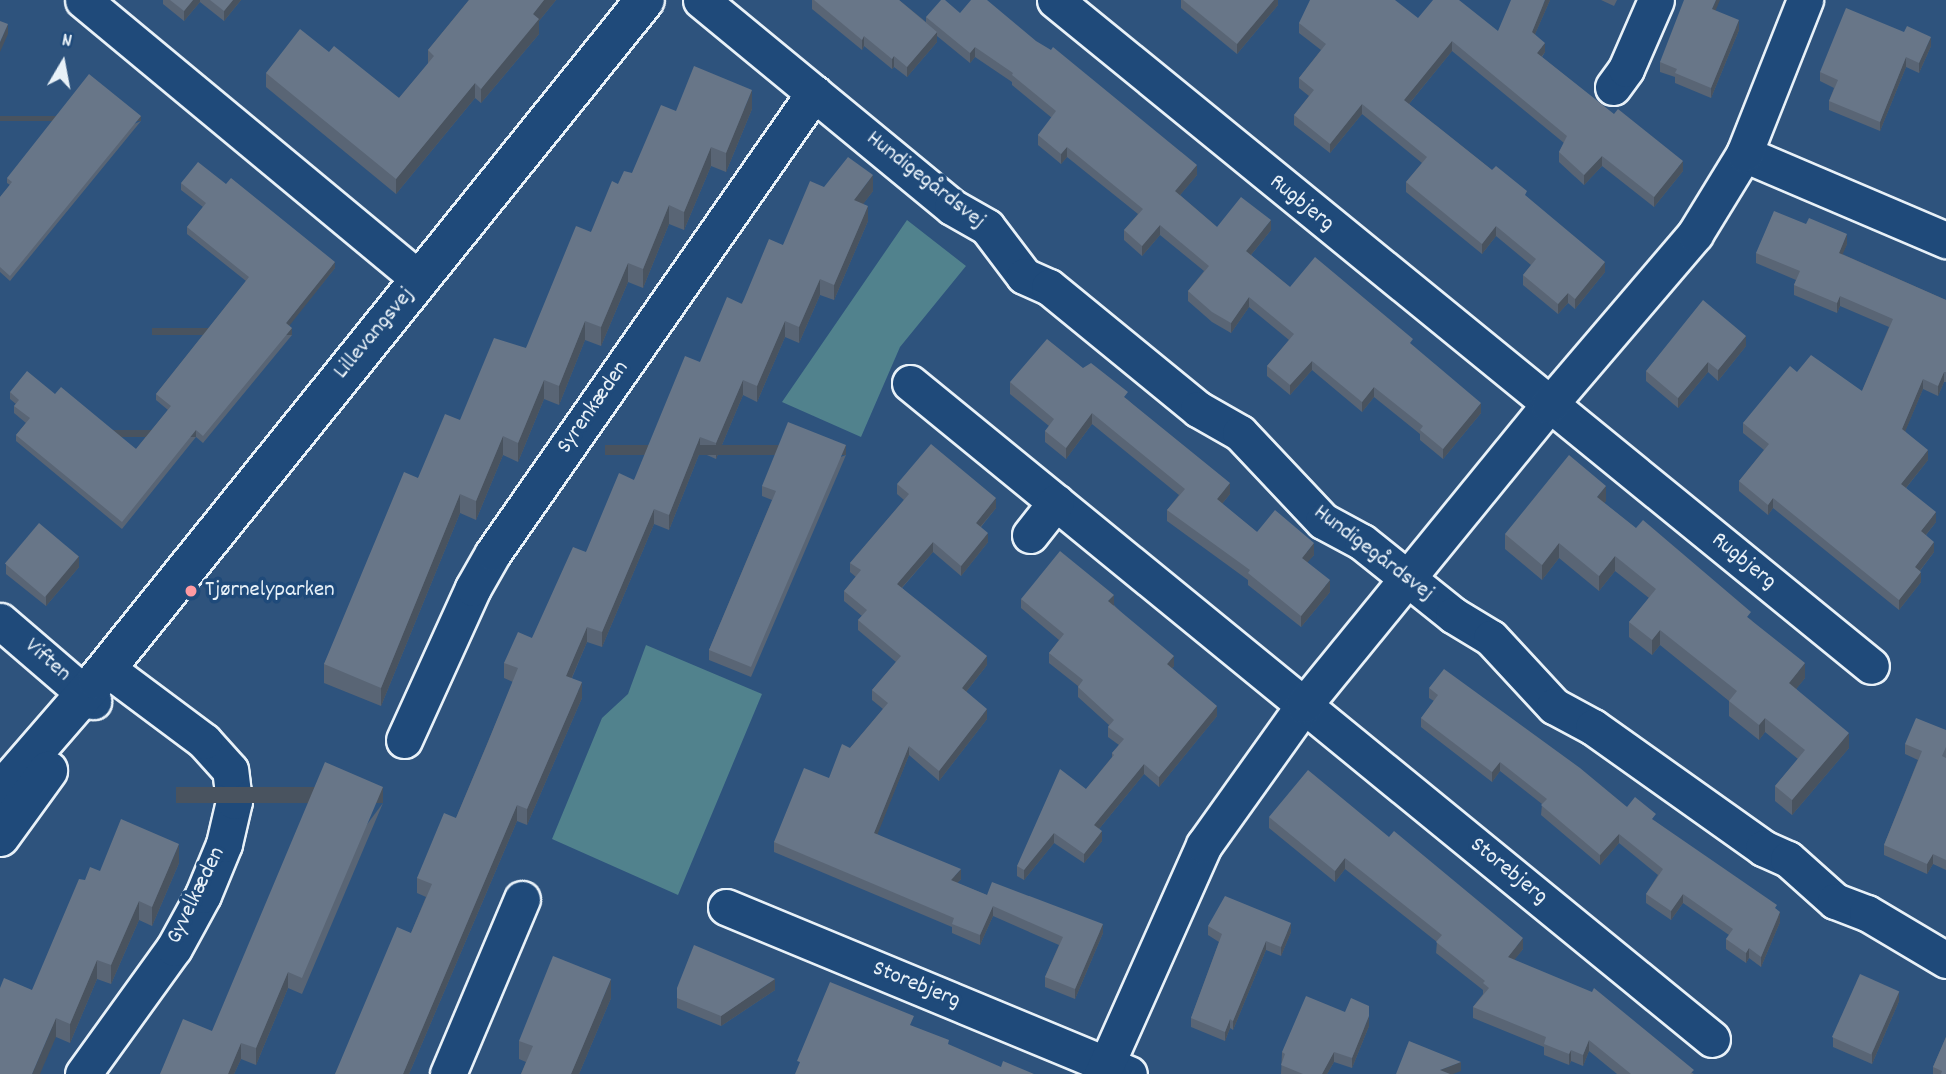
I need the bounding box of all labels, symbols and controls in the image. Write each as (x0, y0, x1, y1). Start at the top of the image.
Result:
north arrow (28, 28, 98, 98)
text: N (60, 28, 74, 56)
street label: Hundigegårdsvej (860, 126, 990, 236)
street label: Rugbjerg (1263, 169, 1339, 239)
street label: Lillevangsvej (329, 283, 421, 385)
street label: Syrenkæden (552, 356, 636, 460)
street label: Hundigegårdsvej (1307, 500, 1439, 608)
street label: Rugbjerg (1705, 527, 1781, 597)
place label: Tjørnelyparken (205, 577, 335, 605)
marker: Tjørnelyparken (183, 583, 199, 599)
street label: Viften (18, 633, 76, 689)
street label: Storebjerg (1463, 832, 1553, 912)
street label: Gyvelkæden (162, 843, 232, 949)
street label: Storebjerg (868, 956, 964, 1016)

